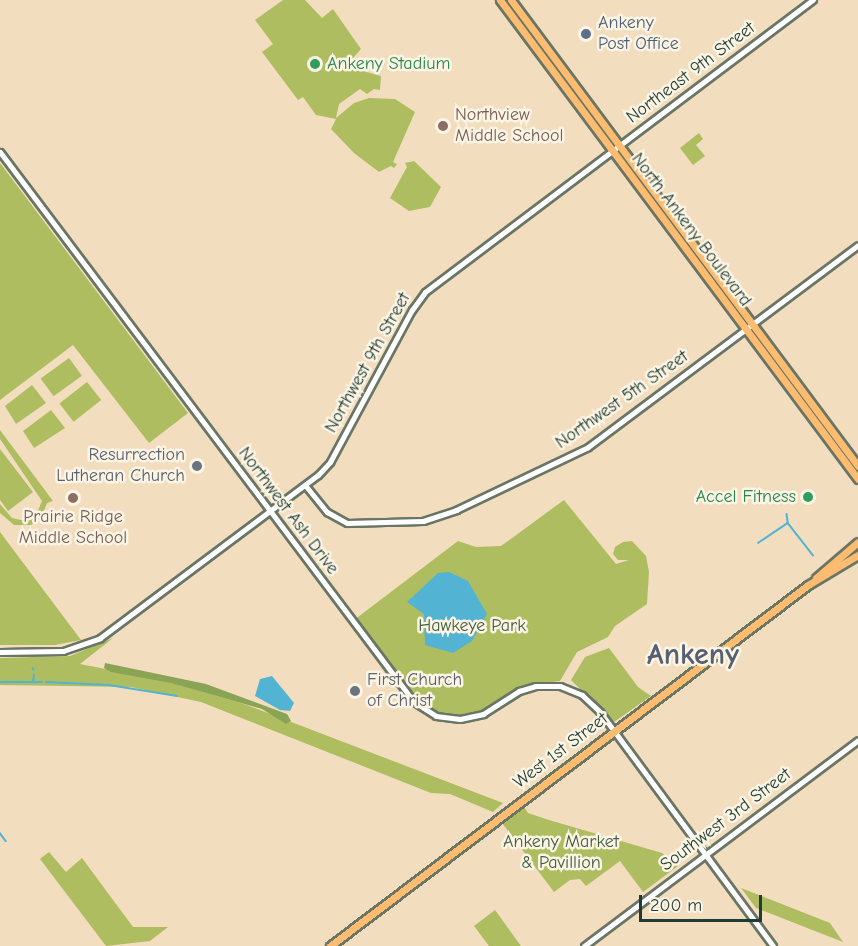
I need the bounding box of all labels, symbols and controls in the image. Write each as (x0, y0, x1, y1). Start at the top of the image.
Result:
place label: Ankeny Post Office (598, 13, 679, 56)
street label: Northeast 9th Street (622, 18, 760, 128)
marker: Ankeny Post Office (579, 27, 593, 41)
place label: Ankeny Stadium (327, 53, 450, 75)
marker: Ankeny Stadium (308, 57, 322, 71)
place label: Northview Middle School (455, 105, 563, 148)
marker: Northview Middle School (436, 119, 450, 133)
street label: North Ankeny Boulevard (626, 149, 756, 311)
street label: Northwest 9th Street (321, 289, 415, 437)
street label: Northwest 5th Street (551, 346, 693, 454)
street label: Northwest Ash Drive (233, 443, 343, 579)
place label: Resurrection Lutheran Church (56, 445, 185, 488)
marker: Resurrection Lutheran Church (190, 459, 204, 473)
place label: Accel Fitness (696, 486, 796, 508)
marker: Accel Fitness (801, 490, 815, 504)
marker: Prairie Ridge Middle School (66, 491, 80, 505)
place label: Prairie Ridge Middle School (19, 507, 127, 550)
park label: Hawkeye Park (418, 615, 526, 637)
district label: Ankeny (647, 637, 739, 673)
place label: First Church of Christ (367, 670, 462, 712)
marker: First Church of Christ (348, 684, 362, 698)
street label: West 1st Street (509, 708, 613, 794)
street label: Southwest 3rd Street (656, 764, 796, 876)
park label: Ankeny Market & Pavillion (503, 832, 619, 874)
scale bar (642, 883, 765, 921)
text: 200 m (650, 895, 702, 916)

